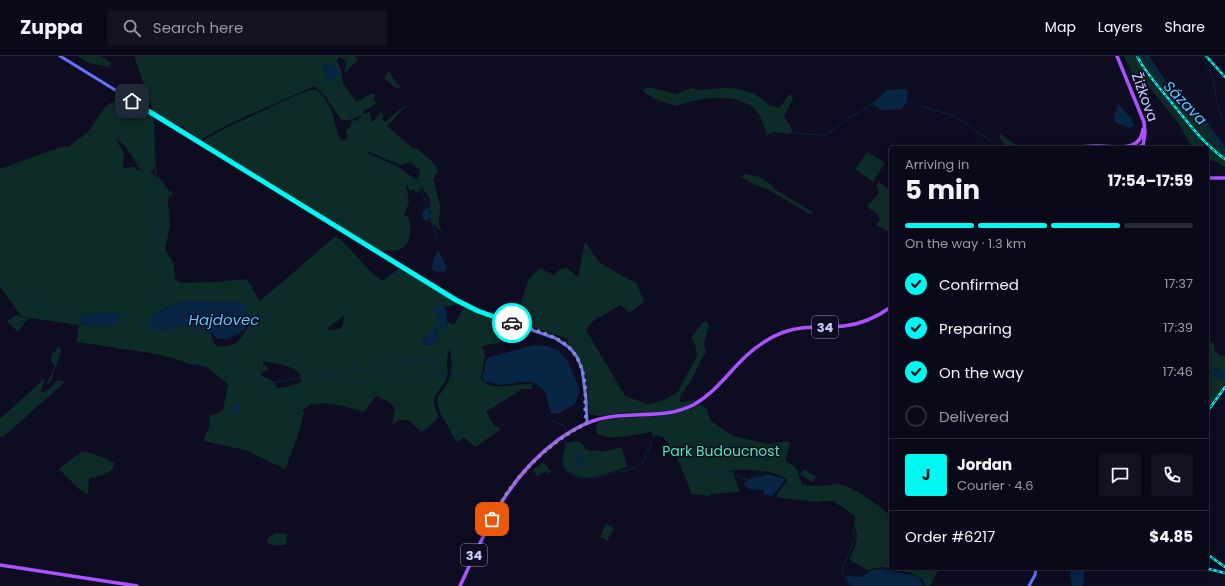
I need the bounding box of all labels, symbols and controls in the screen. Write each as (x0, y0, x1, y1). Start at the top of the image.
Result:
search box (107, 10, 387, 46)
text: Zuppa (20, 14, 83, 41)
icon: search (121, 17, 143, 39)
text: Search here (153, 17, 243, 38)
text: Map (1045, 17, 1076, 37)
text: Layers (1098, 17, 1142, 37)
text: Share (1164, 17, 1205, 37)
street label: Žižkova (1127, 70, 1163, 124)
water label: Sázava (1159, 76, 1212, 130)
pin (115, 84, 149, 118)
icon: home (121, 90, 143, 112)
text: Arriving in (905, 155, 969, 174)
text: 17:54–17:59 (1108, 170, 1193, 191)
text: 5 min (905, 172, 980, 208)
text: On the way · 1.3 km (905, 234, 1026, 253)
icon: check (905, 273, 927, 295)
text: Confirmed (939, 274, 1019, 295)
text: 17:37 (1164, 274, 1193, 293)
courier (492, 303, 532, 343)
water label: Hajdovec (189, 309, 259, 330)
icon: car (501, 312, 523, 334)
road number: 34 (812, 316, 838, 338)
icon: check (905, 317, 927, 339)
text: Preparing (939, 318, 1012, 339)
text: 17:39 (1163, 318, 1193, 337)
icon: check (905, 361, 927, 383)
text: On the way (939, 362, 1024, 383)
text: 17:46 (1163, 362, 1193, 381)
text: Delivered (939, 406, 1009, 427)
park label: Park Budoucnost (662, 441, 780, 461)
text: Jordan (957, 454, 1012, 475)
button: chat (1099, 454, 1141, 496)
button: phone (1151, 454, 1193, 496)
text: J (922, 464, 930, 485)
text: Courier · 4.6 (957, 476, 1034, 495)
pin (475, 502, 509, 536)
icon: bag (481, 508, 503, 530)
text: Order #6217 (905, 526, 995, 547)
text: $4.85 (1149, 526, 1193, 547)
road number: 34 (461, 544, 487, 566)

